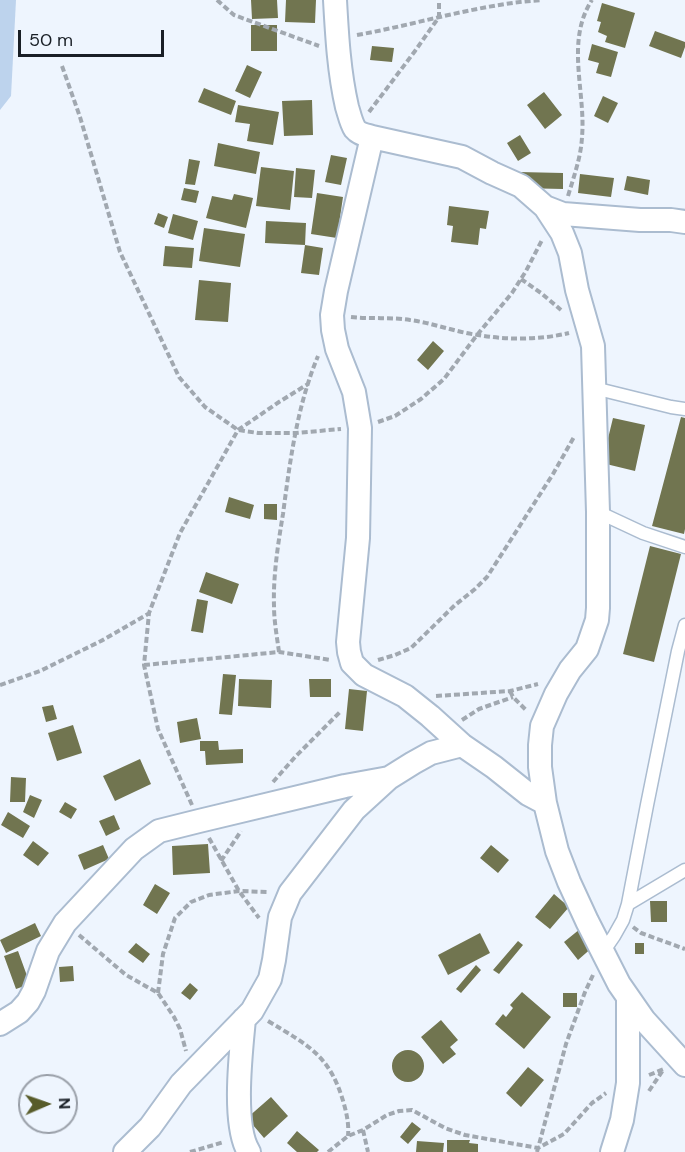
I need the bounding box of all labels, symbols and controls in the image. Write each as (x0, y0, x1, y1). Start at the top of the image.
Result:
scale bar (21, 18, 166, 56)
text: 50 m (29, 28, 73, 52)
north arrow (18, 1074, 78, 1134)
text: N (54, 1097, 75, 1110)

